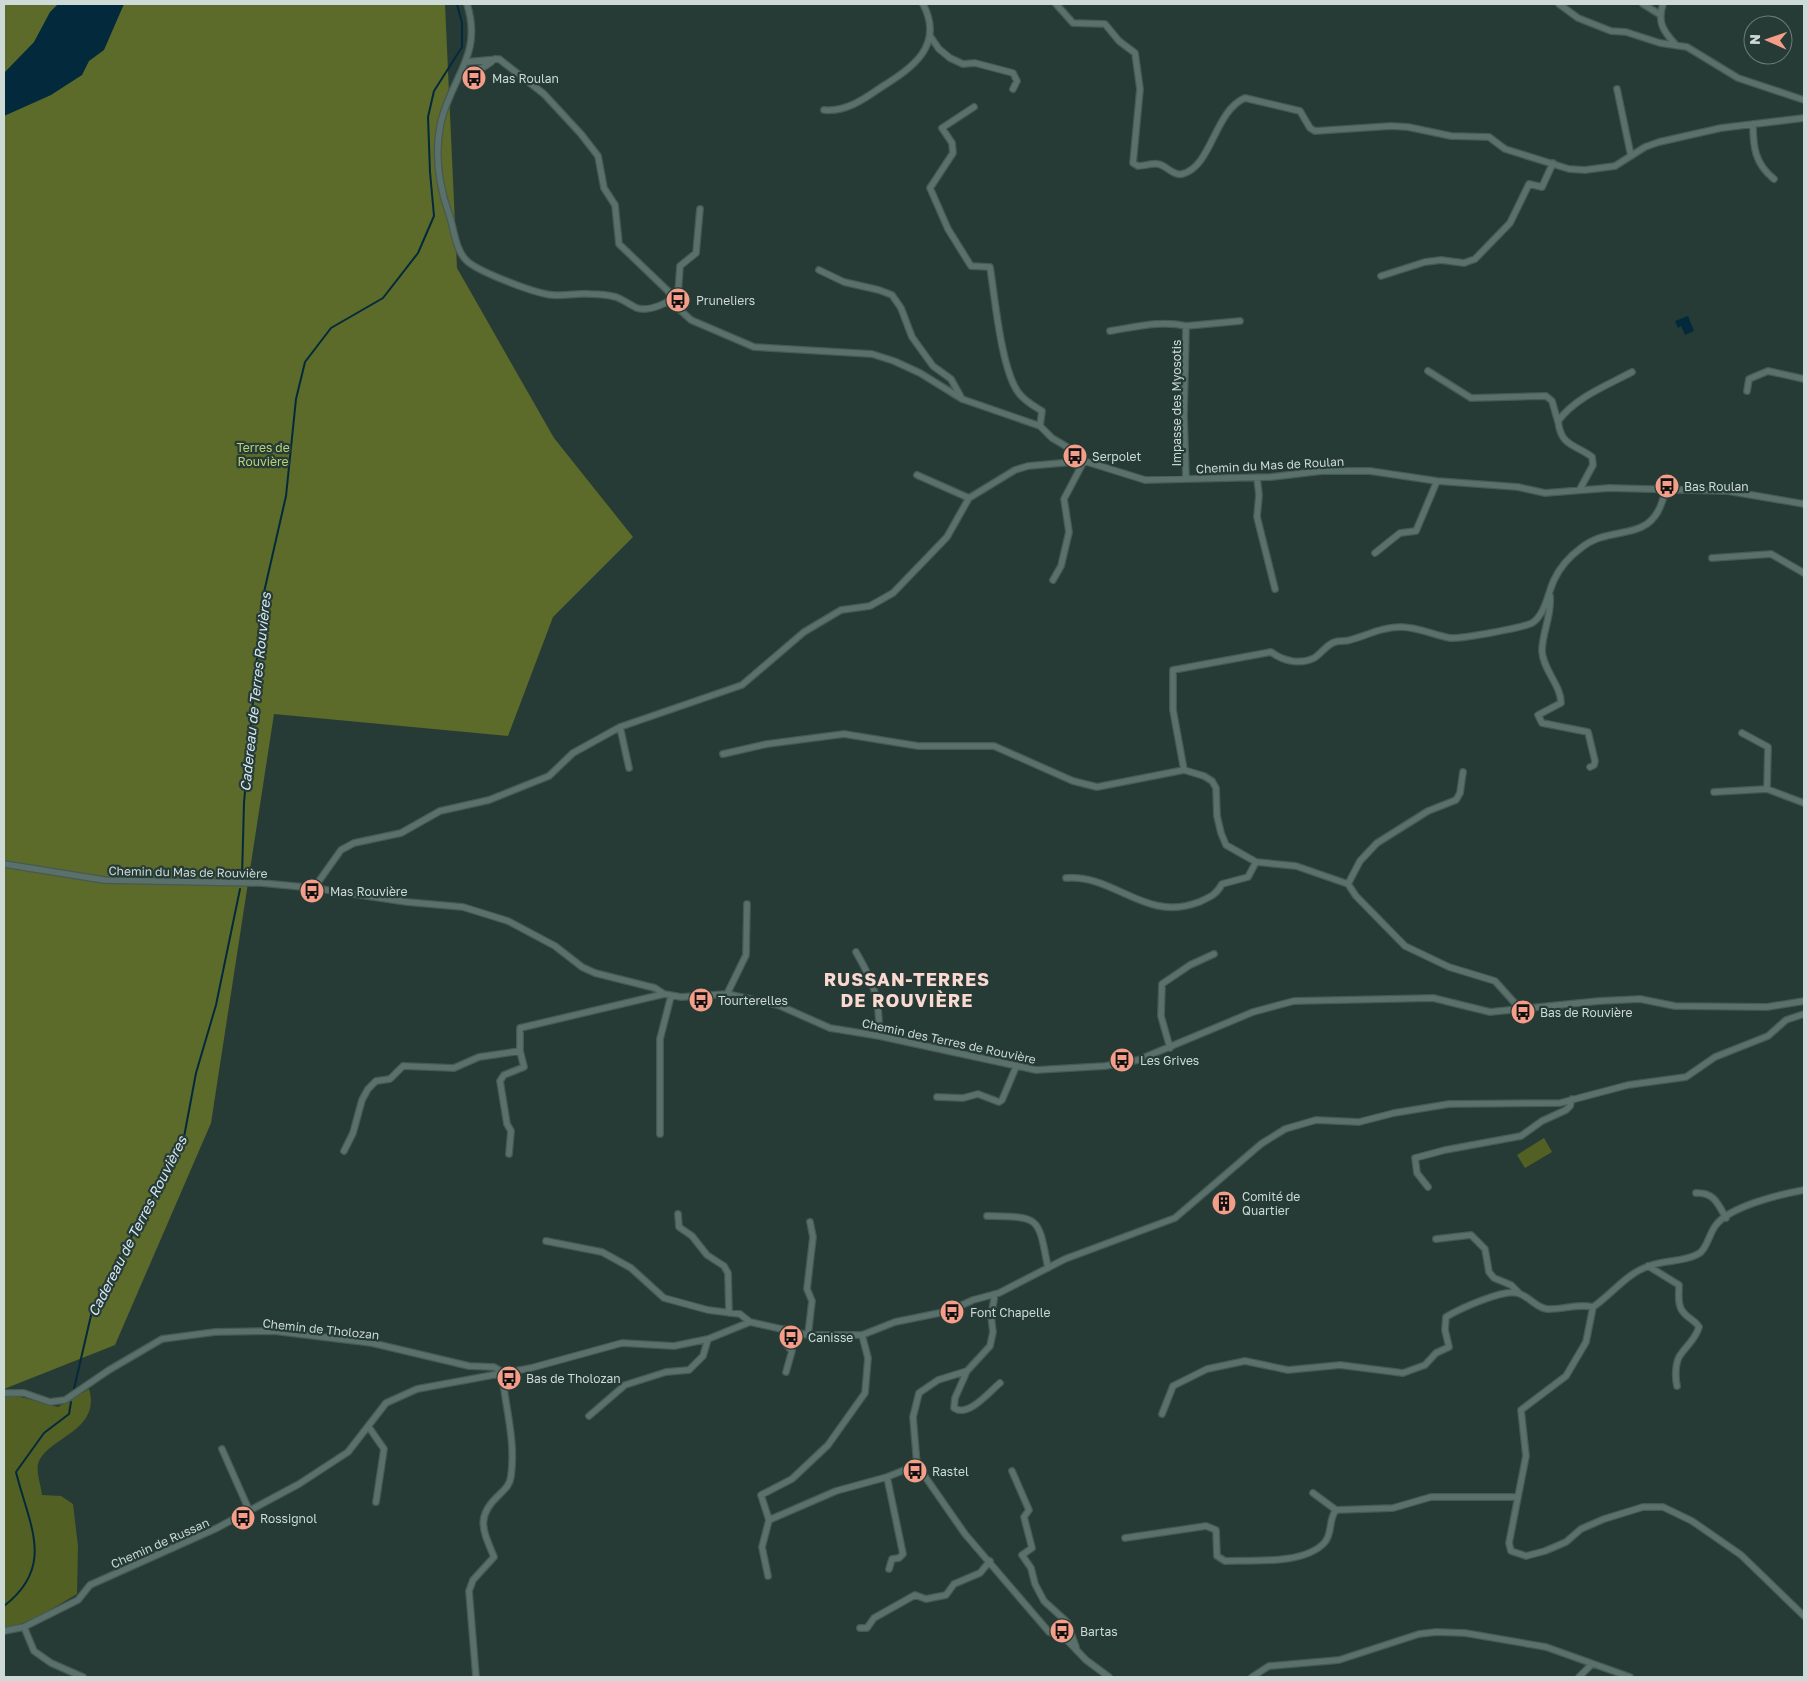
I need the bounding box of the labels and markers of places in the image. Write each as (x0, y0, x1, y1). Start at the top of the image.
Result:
bus stop icon: Mas Roulan (461, 65, 487, 91)
place label: Mas Roulan (492, 71, 559, 86)
bus stop icon: Pruneliers (665, 287, 691, 313)
place label: Pruneliers (696, 293, 755, 308)
bus stop icon: Serpolet (1062, 443, 1088, 469)
place label: Serpolet (1092, 449, 1142, 464)
bus stop icon: Bas Roulan (1654, 473, 1680, 499)
place label: Bas Roulan (1684, 479, 1749, 494)
bus stop icon: Mas Rouvière (299, 878, 325, 904)
place label: Mas Rouvière (330, 884, 407, 899)
bus stop icon: Tourterelles (688, 987, 714, 1013)
place label: Tourterelles (718, 993, 788, 1008)
bus stop icon: Bas de Rouvière (1510, 999, 1536, 1025)
place label: Bas de Rouvière (1540, 1005, 1632, 1020)
bus stop icon: Les Grives (1109, 1047, 1135, 1073)
place label: Les Grives (1140, 1053, 1199, 1068)
place label: Comité de Quartier (1242, 1189, 1300, 1218)
building icon: Comité de Quartier (1211, 1190, 1237, 1216)
bus stop icon: Font Chapelle (939, 1299, 965, 1325)
place label: Font Chapelle (970, 1305, 1051, 1320)
bus stop icon: Canisse (778, 1324, 804, 1350)
place label: Canisse (808, 1330, 853, 1345)
bus stop icon: Bas de Tholozan (496, 1365, 522, 1391)
place label: Bas de Tholozan (526, 1371, 621, 1386)
bus stop icon: Rastel (902, 1458, 928, 1484)
place label: Rastel (932, 1464, 969, 1479)
bus stop icon: Rossignol (230, 1505, 256, 1531)
place label: Rossignol (260, 1511, 317, 1526)
bus stop icon: Bartas (1049, 1618, 1075, 1644)
place label: Bartas (1080, 1624, 1118, 1639)

